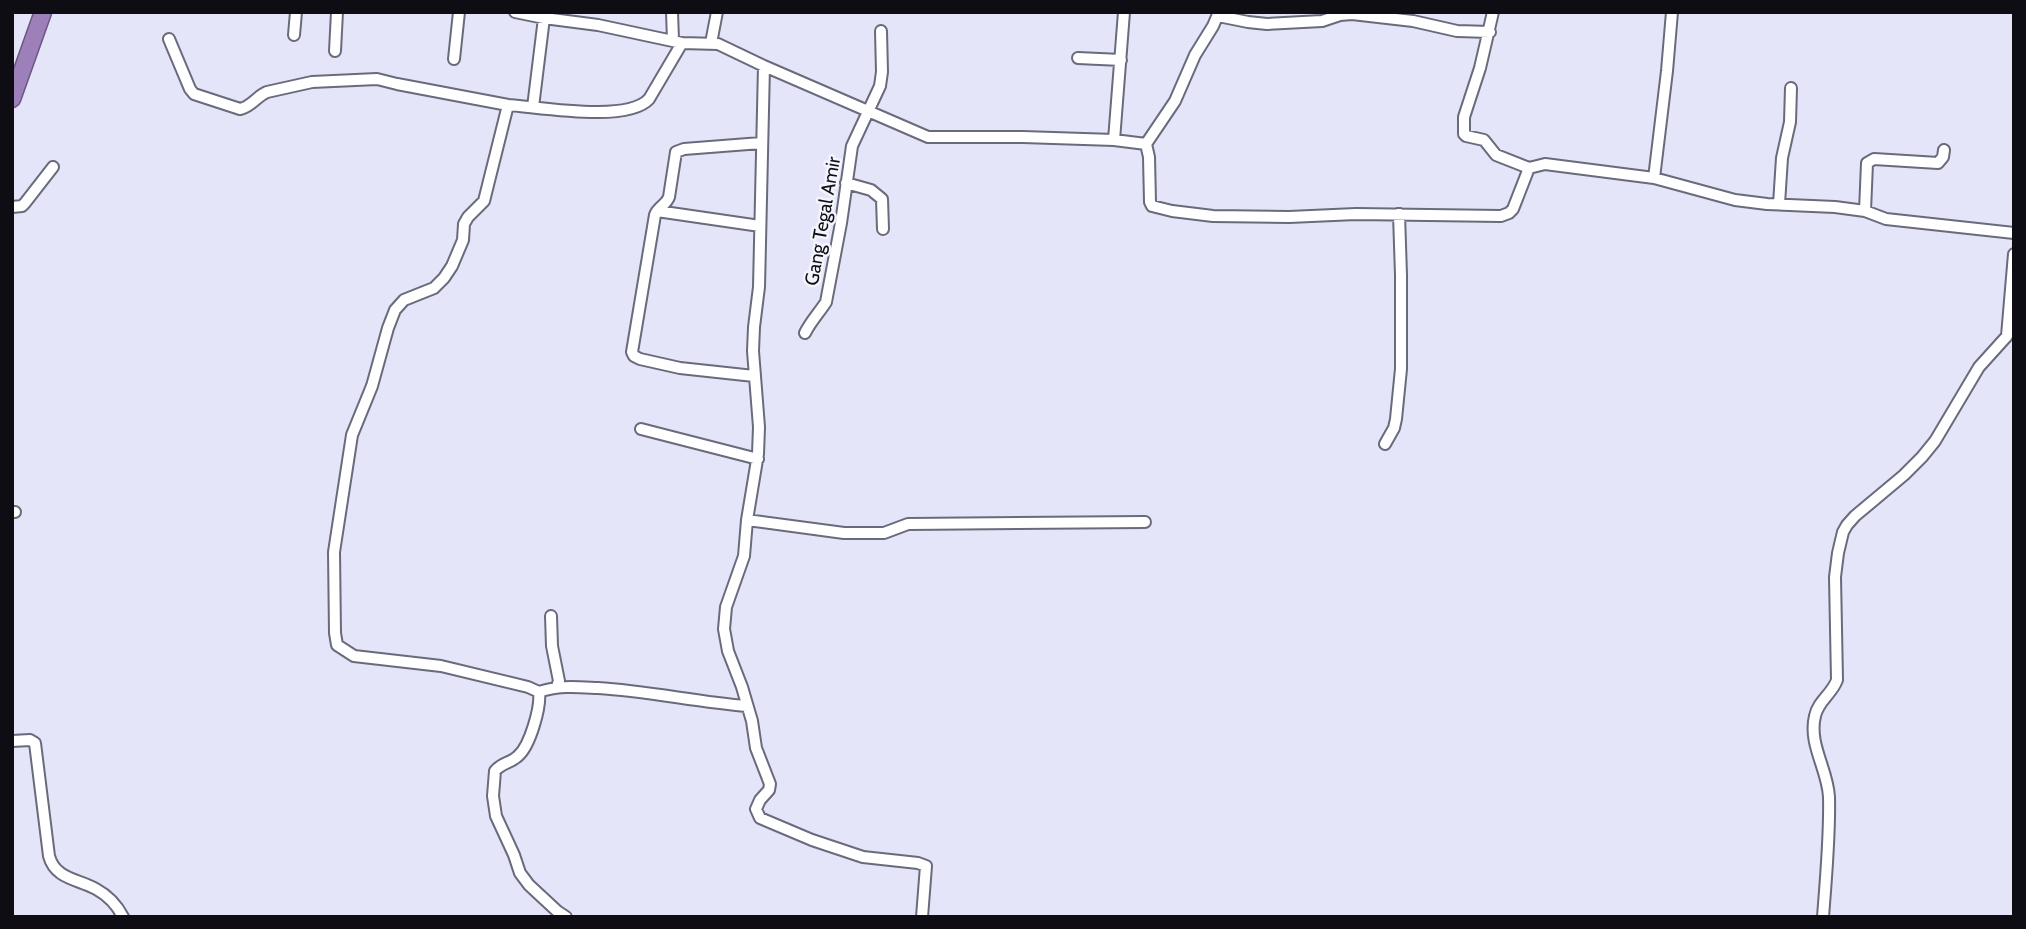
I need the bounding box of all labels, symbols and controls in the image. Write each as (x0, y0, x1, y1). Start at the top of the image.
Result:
street label: Gang Tegal Amir (800, 155, 845, 287)

